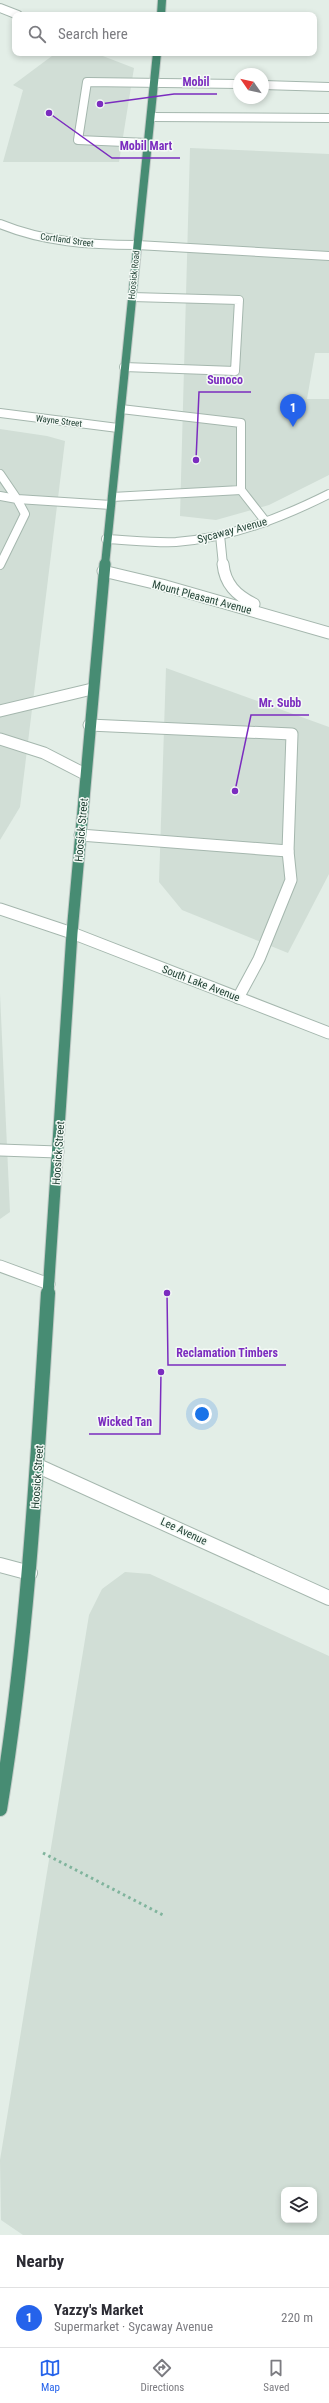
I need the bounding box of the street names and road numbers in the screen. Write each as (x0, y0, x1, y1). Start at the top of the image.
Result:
street label: Cortland Street (40, 231, 95, 249)
street label: Hoosick Road (126, 250, 142, 300)
street label: Wayne Street (35, 413, 83, 429)
street label: Sycaway Avenue (196, 515, 268, 546)
street label: Mount Pleasant Avenue (151, 578, 253, 617)
street label: Hoosick Street (72, 798, 91, 862)
street label: South Lake Avenue (160, 963, 242, 1004)
street label: Hoosick Street (50, 1121, 67, 1185)
street label: Hoosick Street (29, 1445, 46, 1509)
street label: Lee Avenue (158, 1515, 209, 1548)

